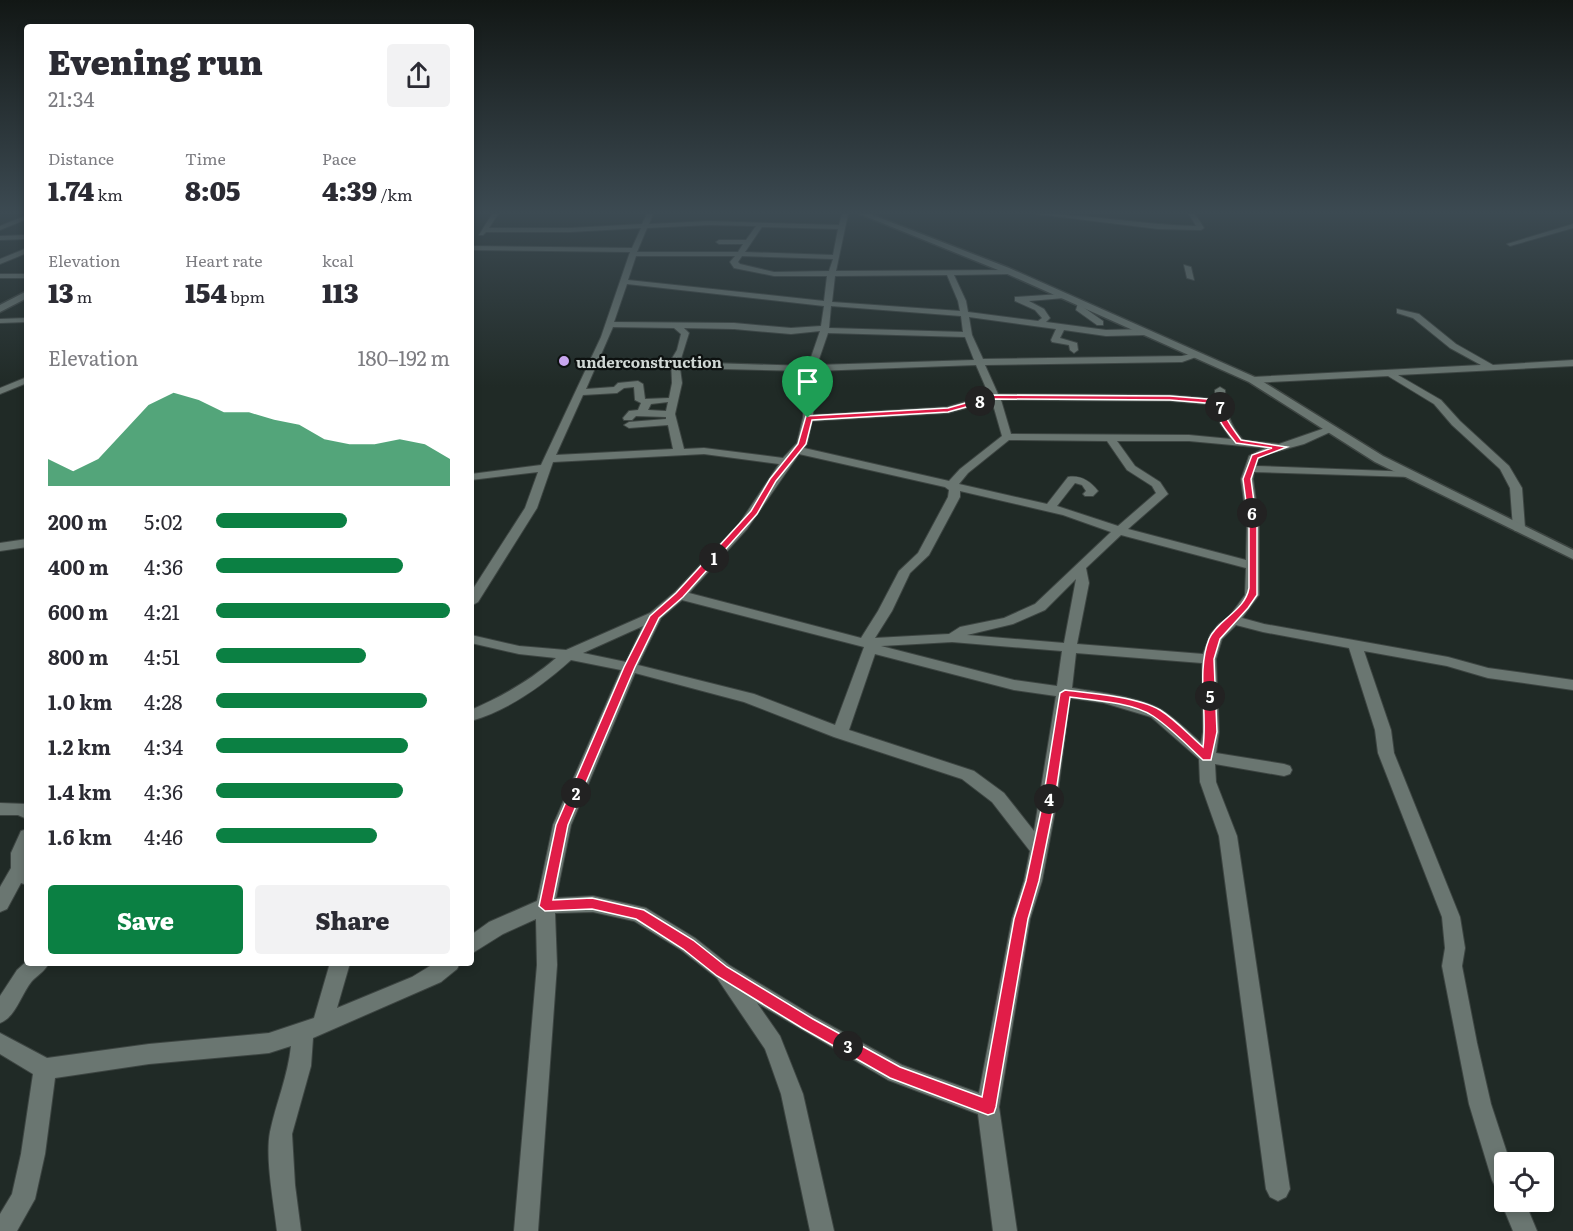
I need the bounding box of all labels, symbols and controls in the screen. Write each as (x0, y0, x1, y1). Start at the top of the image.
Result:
text: Evening run (48, 36, 263, 85)
button: share (387, 44, 450, 107)
text: 21:34 (48, 83, 95, 113)
text: Distance (48, 146, 114, 170)
text: Time (185, 146, 226, 170)
text: Pace (322, 146, 356, 170)
text: 1.74 (48, 170, 94, 209)
text: 8:05 (185, 170, 240, 209)
text: 4:39 (322, 170, 377, 209)
text: km (94, 182, 123, 206)
text: /km (377, 182, 412, 206)
text: Elevation (48, 248, 120, 272)
text: Heart rate (185, 248, 263, 272)
text: kcal (322, 248, 354, 272)
text: 13 (48, 272, 74, 311)
text: 154 (185, 272, 227, 311)
text: 113 (322, 272, 358, 311)
text: m (74, 284, 92, 308)
text: bpm (227, 284, 265, 308)
text: Elevation (48, 342, 138, 372)
text: 180–192 m (357, 342, 450, 372)
place label: underconstruction (576, 350, 723, 373)
marker: underconstruction (557, 354, 571, 368)
pin (782, 356, 833, 418)
icon: arrive (791, 365, 824, 398)
pin: 8 (965, 386, 995, 416)
text: 8 (975, 389, 985, 413)
pin: 7 (1205, 392, 1235, 422)
text: 7 (1216, 395, 1224, 419)
pin: 6 (1237, 498, 1267, 528)
text: 6 (1247, 501, 1257, 525)
text: 200 m (48, 506, 107, 536)
text: 5:02 (144, 506, 182, 536)
pin: 1 (699, 543, 729, 573)
text: 1 (711, 546, 717, 570)
text: 400 m (48, 551, 109, 581)
text: 4:36 (144, 551, 183, 581)
text: 600 m (48, 596, 108, 626)
text: 4:21 (144, 596, 180, 626)
text: 800 m (48, 641, 108, 671)
text: 4:51 (144, 641, 180, 671)
pin: 5 (1195, 681, 1225, 711)
text: 5 (1206, 684, 1214, 708)
text: 1.0 km (48, 686, 113, 716)
text: 4:28 (144, 686, 183, 716)
text: 1.2 km (48, 731, 111, 761)
text: 4:34 (144, 731, 183, 761)
text: 1.4 km (48, 776, 112, 806)
text: 4:36 (144, 776, 183, 806)
pin: 2 (561, 778, 591, 808)
text: 2 (572, 781, 580, 805)
pin: 4 (1034, 784, 1064, 814)
text: 4 (1044, 787, 1054, 811)
text: 1.6 km (48, 821, 112, 851)
text: 4:46 (144, 821, 183, 851)
button: Save (48, 885, 243, 954)
button: Share (255, 885, 450, 954)
pin: 3 (833, 1031, 863, 1061)
text: 3 (844, 1034, 852, 1058)
map controls (1494, 1152, 1554, 1212)
button: locate (1494, 1152, 1554, 1212)

